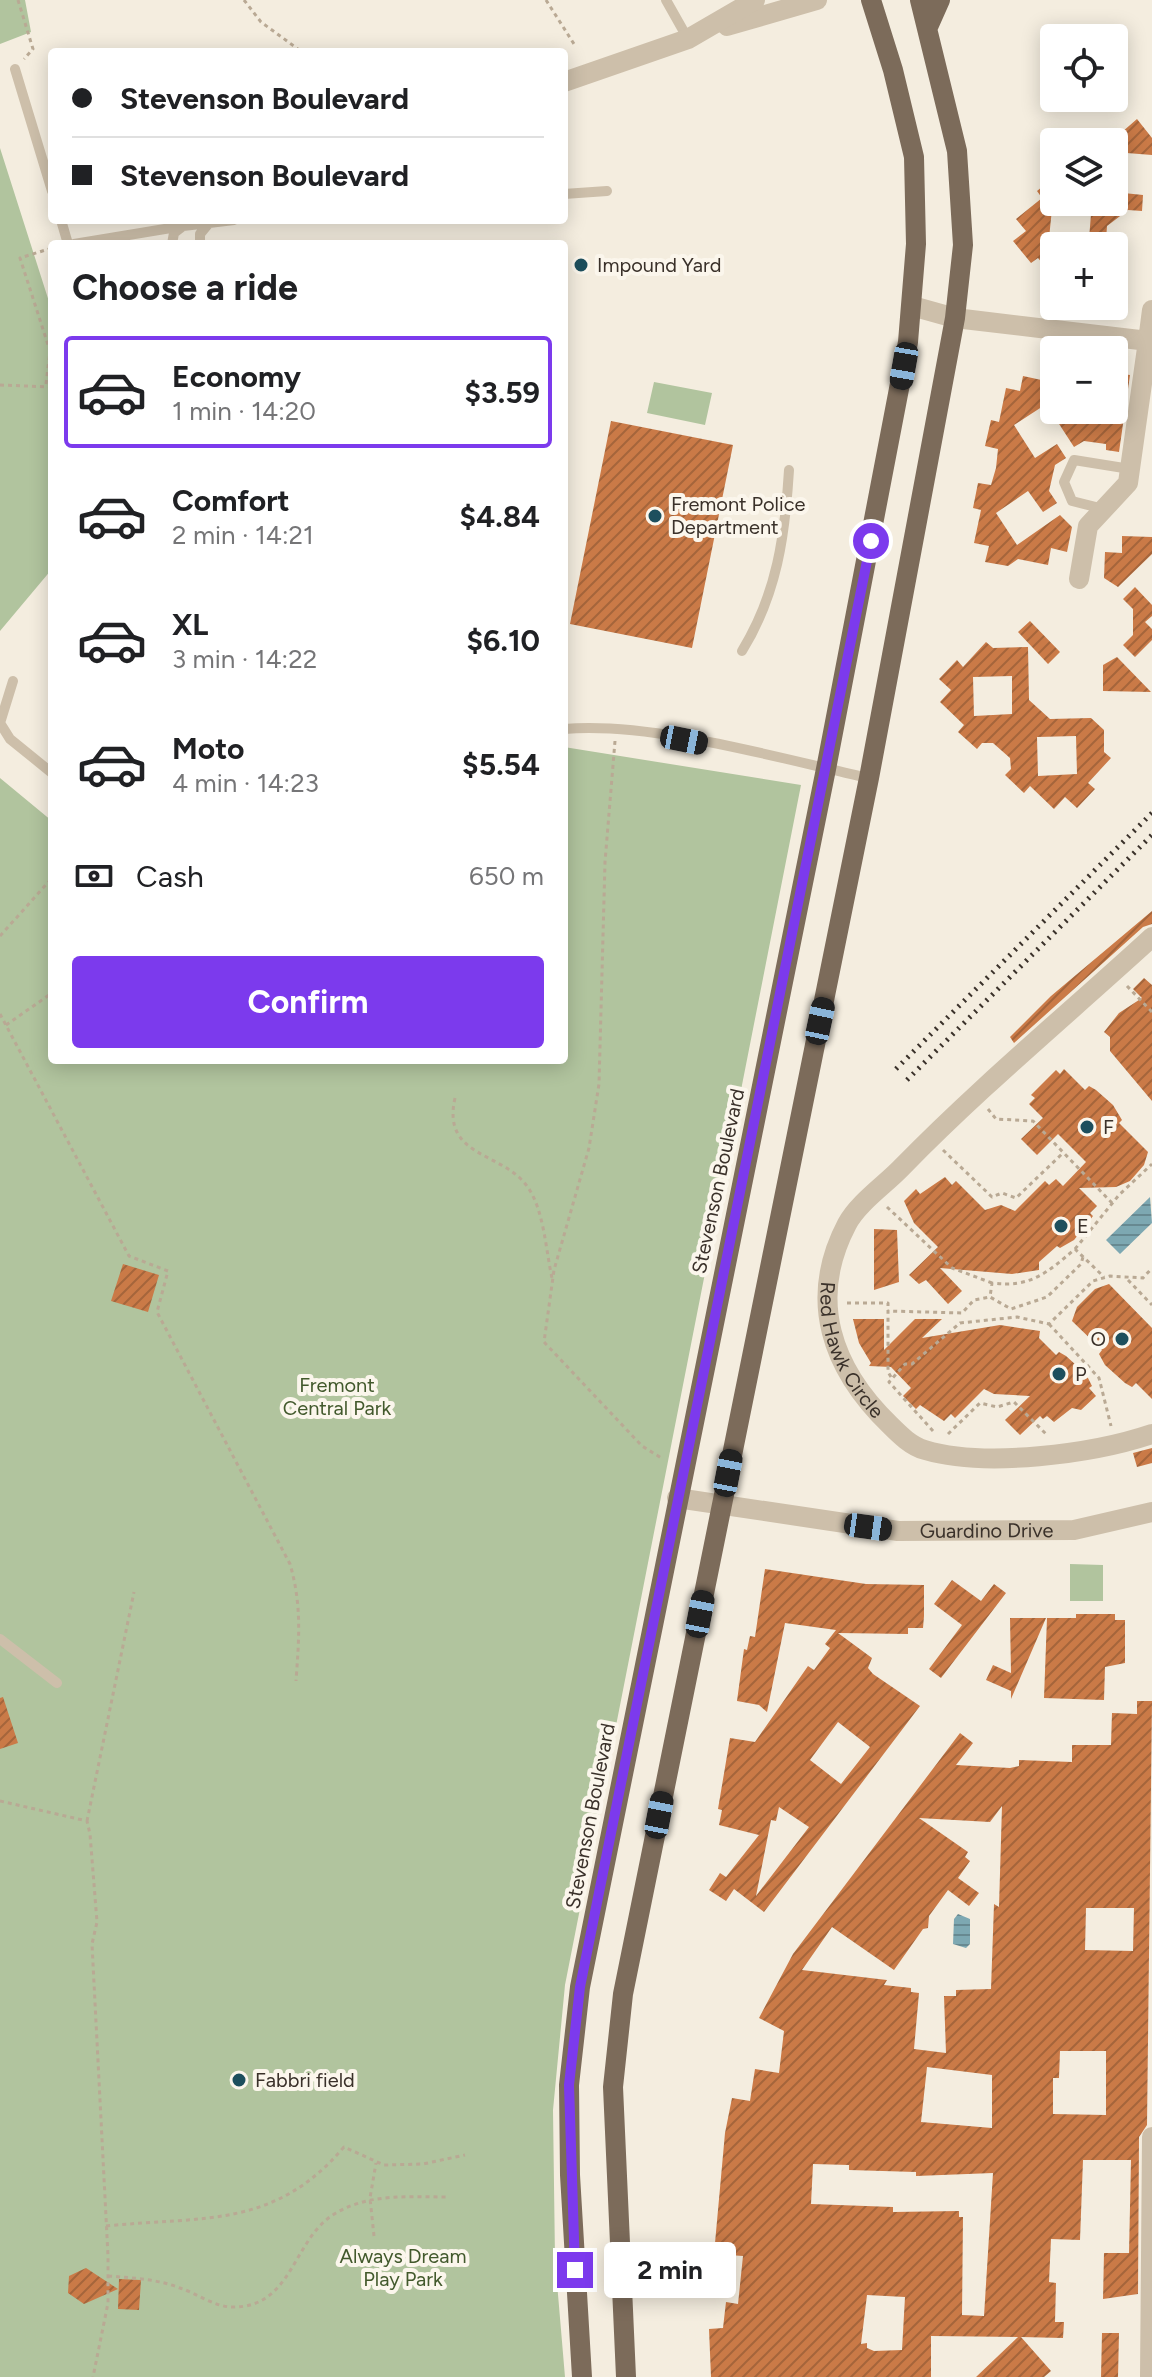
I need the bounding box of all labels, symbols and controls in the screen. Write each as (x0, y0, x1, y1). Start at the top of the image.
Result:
map controls (1040, 24, 1128, 424)
button: locate (1040, 24, 1128, 112)
text: Stevenson Boulevard (120, 80, 409, 117)
button: layers (1040, 128, 1128, 216)
text: Stevenson Boulevard (120, 157, 409, 194)
button: + (1040, 232, 1128, 320)
place label: Impound Yard (597, 253, 721, 277)
marker: Impound Yard (572, 256, 590, 274)
text: Choose a ride (72, 266, 298, 309)
button: − (1040, 336, 1128, 424)
car (888, 340, 920, 392)
icon: car (76, 356, 148, 428)
text: Economy (172, 358, 301, 395)
text: $3.59 (464, 374, 540, 411)
text: 1 min · 14:20 (172, 395, 316, 427)
icon: car (76, 480, 148, 552)
text: Comfort (172, 482, 290, 519)
place label: Fremont Police Department (671, 492, 805, 539)
text: $4.84 (460, 498, 540, 535)
marker: Fremont Police Department (646, 507, 664, 525)
text: 2 min · 14:21 (172, 519, 314, 551)
route start (853, 523, 889, 559)
icon: car (76, 604, 148, 676)
text: XL (172, 606, 208, 643)
text: $6.10 (466, 622, 540, 659)
text: 3 min · 14:22 (172, 643, 317, 675)
car (658, 724, 710, 756)
icon: car (76, 728, 148, 800)
text: Moto (172, 730, 244, 767)
text: $5.54 (462, 746, 540, 783)
text: 4 min · 14:23 (172, 767, 319, 799)
icon: cash (72, 854, 116, 898)
text: Cash (136, 858, 204, 895)
text: 650 m (469, 860, 544, 892)
button: Confirm (72, 956, 544, 1048)
car (803, 995, 837, 1047)
street label: Stevenson Boulevard (687, 1086, 749, 1276)
place label: F (1103, 1115, 1114, 1139)
marker: F (1078, 1118, 1096, 1136)
place label: E (1077, 1214, 1089, 1238)
marker: E (1052, 1217, 1070, 1235)
street label: Red Hawk Circle (815, 1281, 889, 1423)
place label: O (1090, 1327, 1106, 1351)
marker: O (1113, 1330, 1131, 1348)
place label: P (1075, 1362, 1087, 1386)
marker: P (1050, 1365, 1068, 1383)
park label: Fremont Central Park (283, 1373, 391, 1420)
car (712, 1447, 744, 1499)
car (843, 1512, 893, 1542)
street label: Guardino Drive (920, 1518, 1054, 1543)
car (684, 1588, 716, 1640)
street label: Stevenson Boulevard (560, 1721, 620, 1911)
car (643, 1789, 675, 1841)
place label: Fabbri field (255, 2068, 355, 2092)
marker: Fabbri field (230, 2071, 248, 2089)
callout: 2 min (603, 2242, 735, 2298)
park label: Always Dream Play Park (340, 2244, 466, 2291)
route end (557, 2252, 593, 2288)
text: 2 min (637, 2254, 703, 2286)

